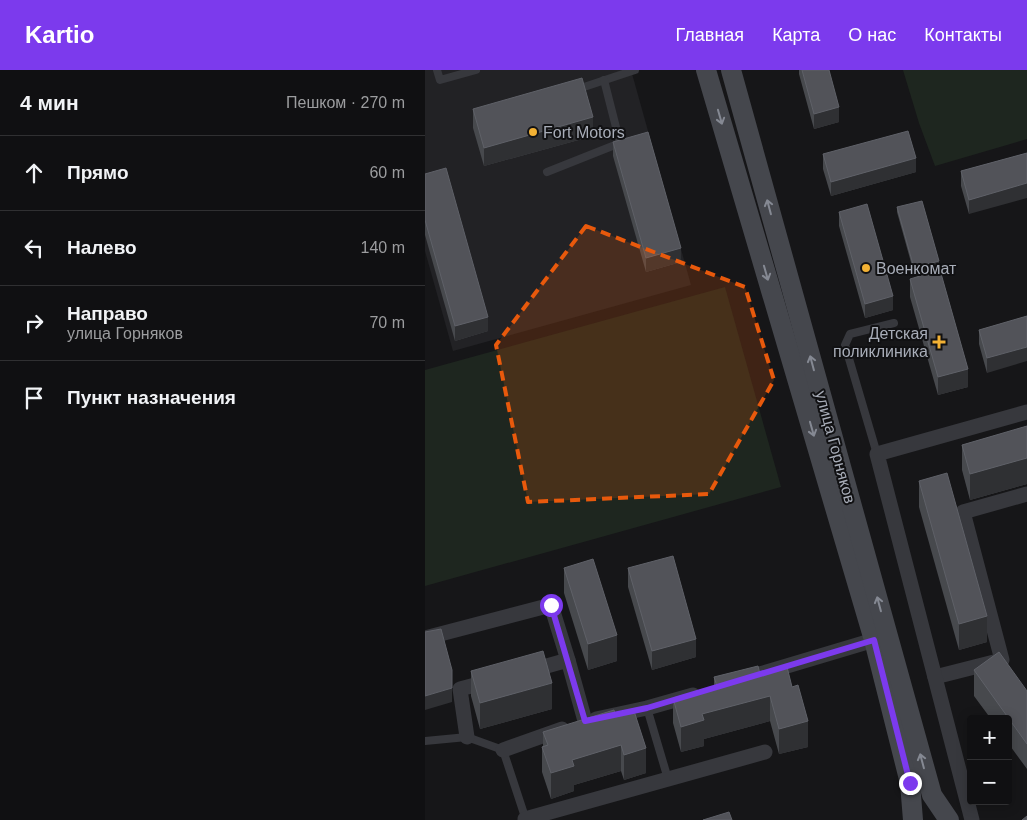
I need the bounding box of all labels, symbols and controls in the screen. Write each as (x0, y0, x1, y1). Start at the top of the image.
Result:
text: Kartio (25, 21, 94, 48)
text: Главная (676, 25, 744, 45)
text: Карта (772, 25, 820, 45)
text: О нас (848, 25, 896, 45)
text: Контакты (924, 25, 1002, 45)
text: 4 мин (20, 91, 79, 114)
text: Пешком · 270 m (286, 94, 405, 111)
one-way arrow (715, 108, 725, 124)
place label: Fort Motors (543, 124, 625, 141)
marker: Fort Motors (527, 126, 539, 138)
icon: ahead (20, 159, 48, 187)
text: Прямо (67, 162, 129, 183)
text: 60 m (369, 164, 405, 181)
one-way arrow (764, 199, 773, 215)
icon: left (20, 234, 48, 262)
text: Налево (67, 237, 137, 258)
text: 140 m (361, 239, 405, 256)
place label: Военкомат (876, 260, 957, 277)
marker: Военкомат (860, 262, 872, 274)
one-way arrow (761, 264, 771, 280)
text: Направо (67, 303, 148, 324)
icon: right (20, 309, 48, 337)
text: 70 m (369, 314, 405, 331)
text: улица Горняков (67, 325, 183, 342)
place label: Детская поликлиника (833, 325, 928, 360)
marker: Детская поликлиника (932, 335, 946, 349)
one-way arrow (807, 356, 817, 372)
icon: arrive (20, 384, 48, 412)
text: Пункт назначения (67, 387, 236, 408)
street label: улица Горняков (812, 389, 859, 505)
one-way arrow (807, 420, 817, 436)
route start (540, 594, 563, 617)
one-way arrow (874, 597, 883, 613)
map controls (967, 715, 1012, 805)
button: + (967, 715, 1012, 760)
one-way arrow (917, 753, 926, 769)
button: − (967, 760, 1012, 805)
route end (899, 772, 922, 795)

